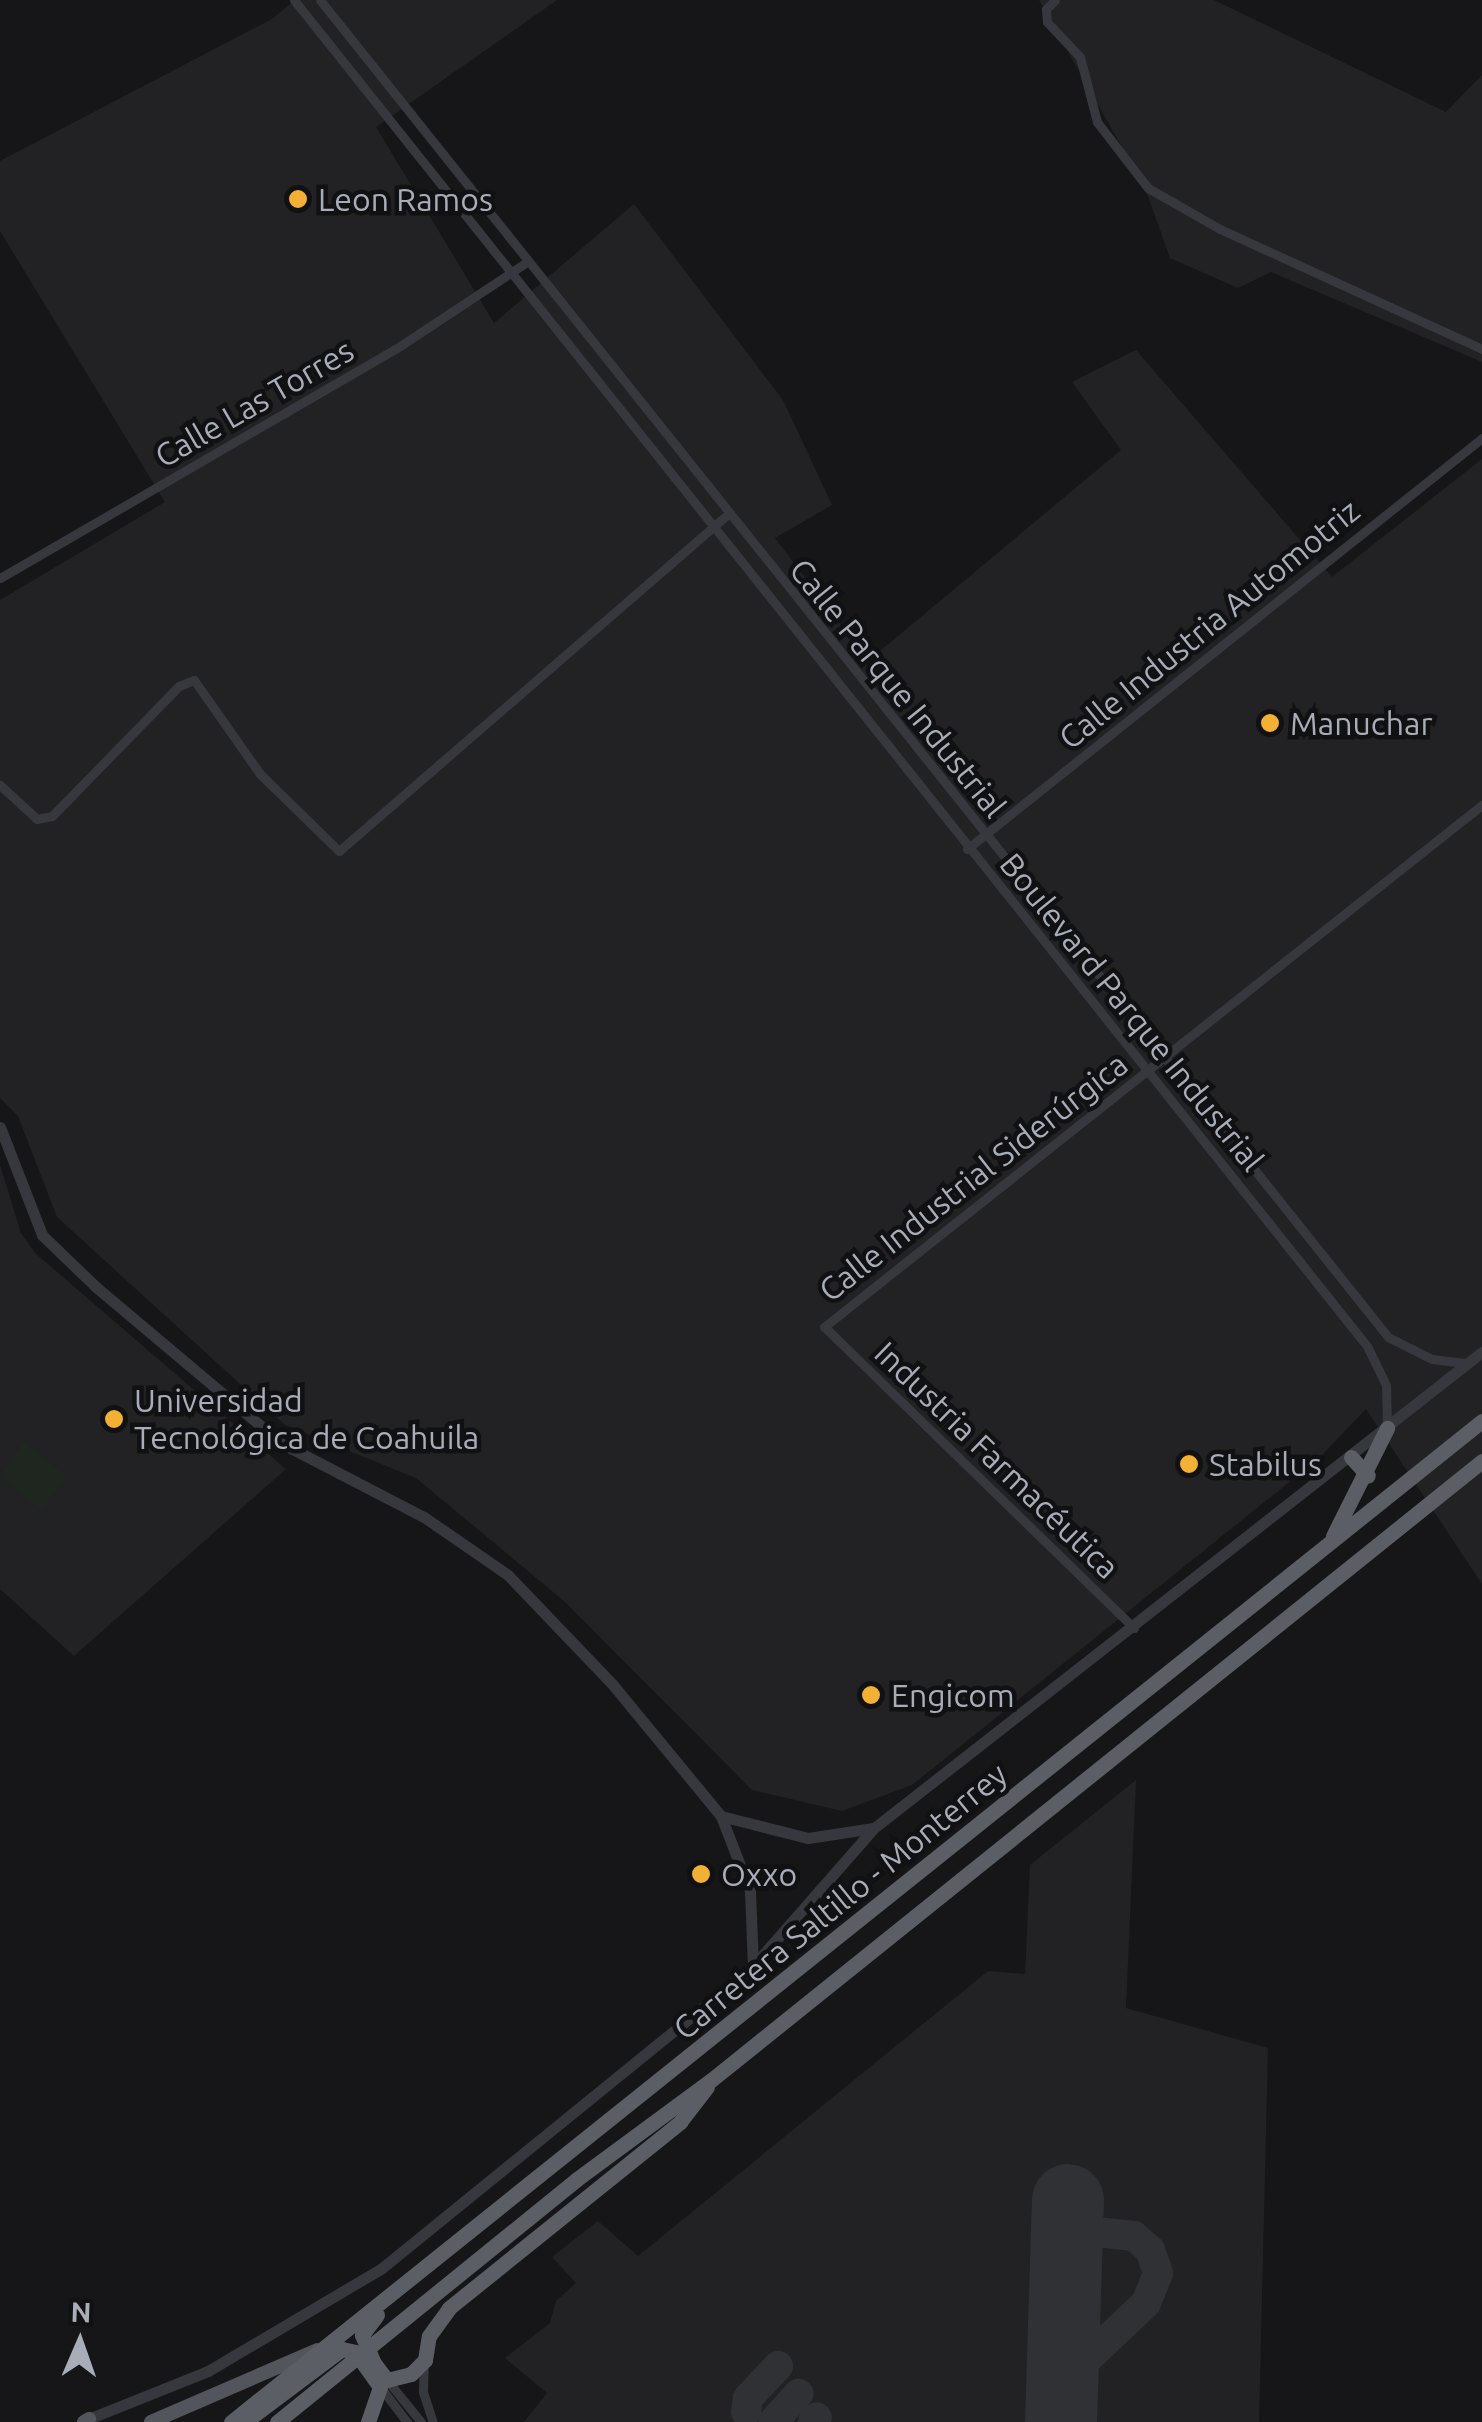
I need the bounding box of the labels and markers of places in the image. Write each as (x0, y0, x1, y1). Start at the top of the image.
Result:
place label: Leon Ramos (318, 180, 493, 218)
marker: Leon Ramos (287, 188, 309, 210)
place label: Manuchar (1290, 704, 1433, 742)
marker: Manuchar (1259, 712, 1281, 734)
place label: Universidad Tecnológica de Coahuila (134, 1382, 479, 1457)
marker: Universidad Tecnológica de Coahuila (103, 1408, 125, 1430)
place label: Stabilus (1209, 1445, 1322, 1483)
marker: Stabilus (1178, 1453, 1200, 1475)
place label: Engicom (891, 1676, 1015, 1714)
marker: Engicom (860, 1684, 882, 1706)
place label: Oxxo (721, 1855, 797, 1893)
marker: Oxxo (690, 1863, 712, 1885)

